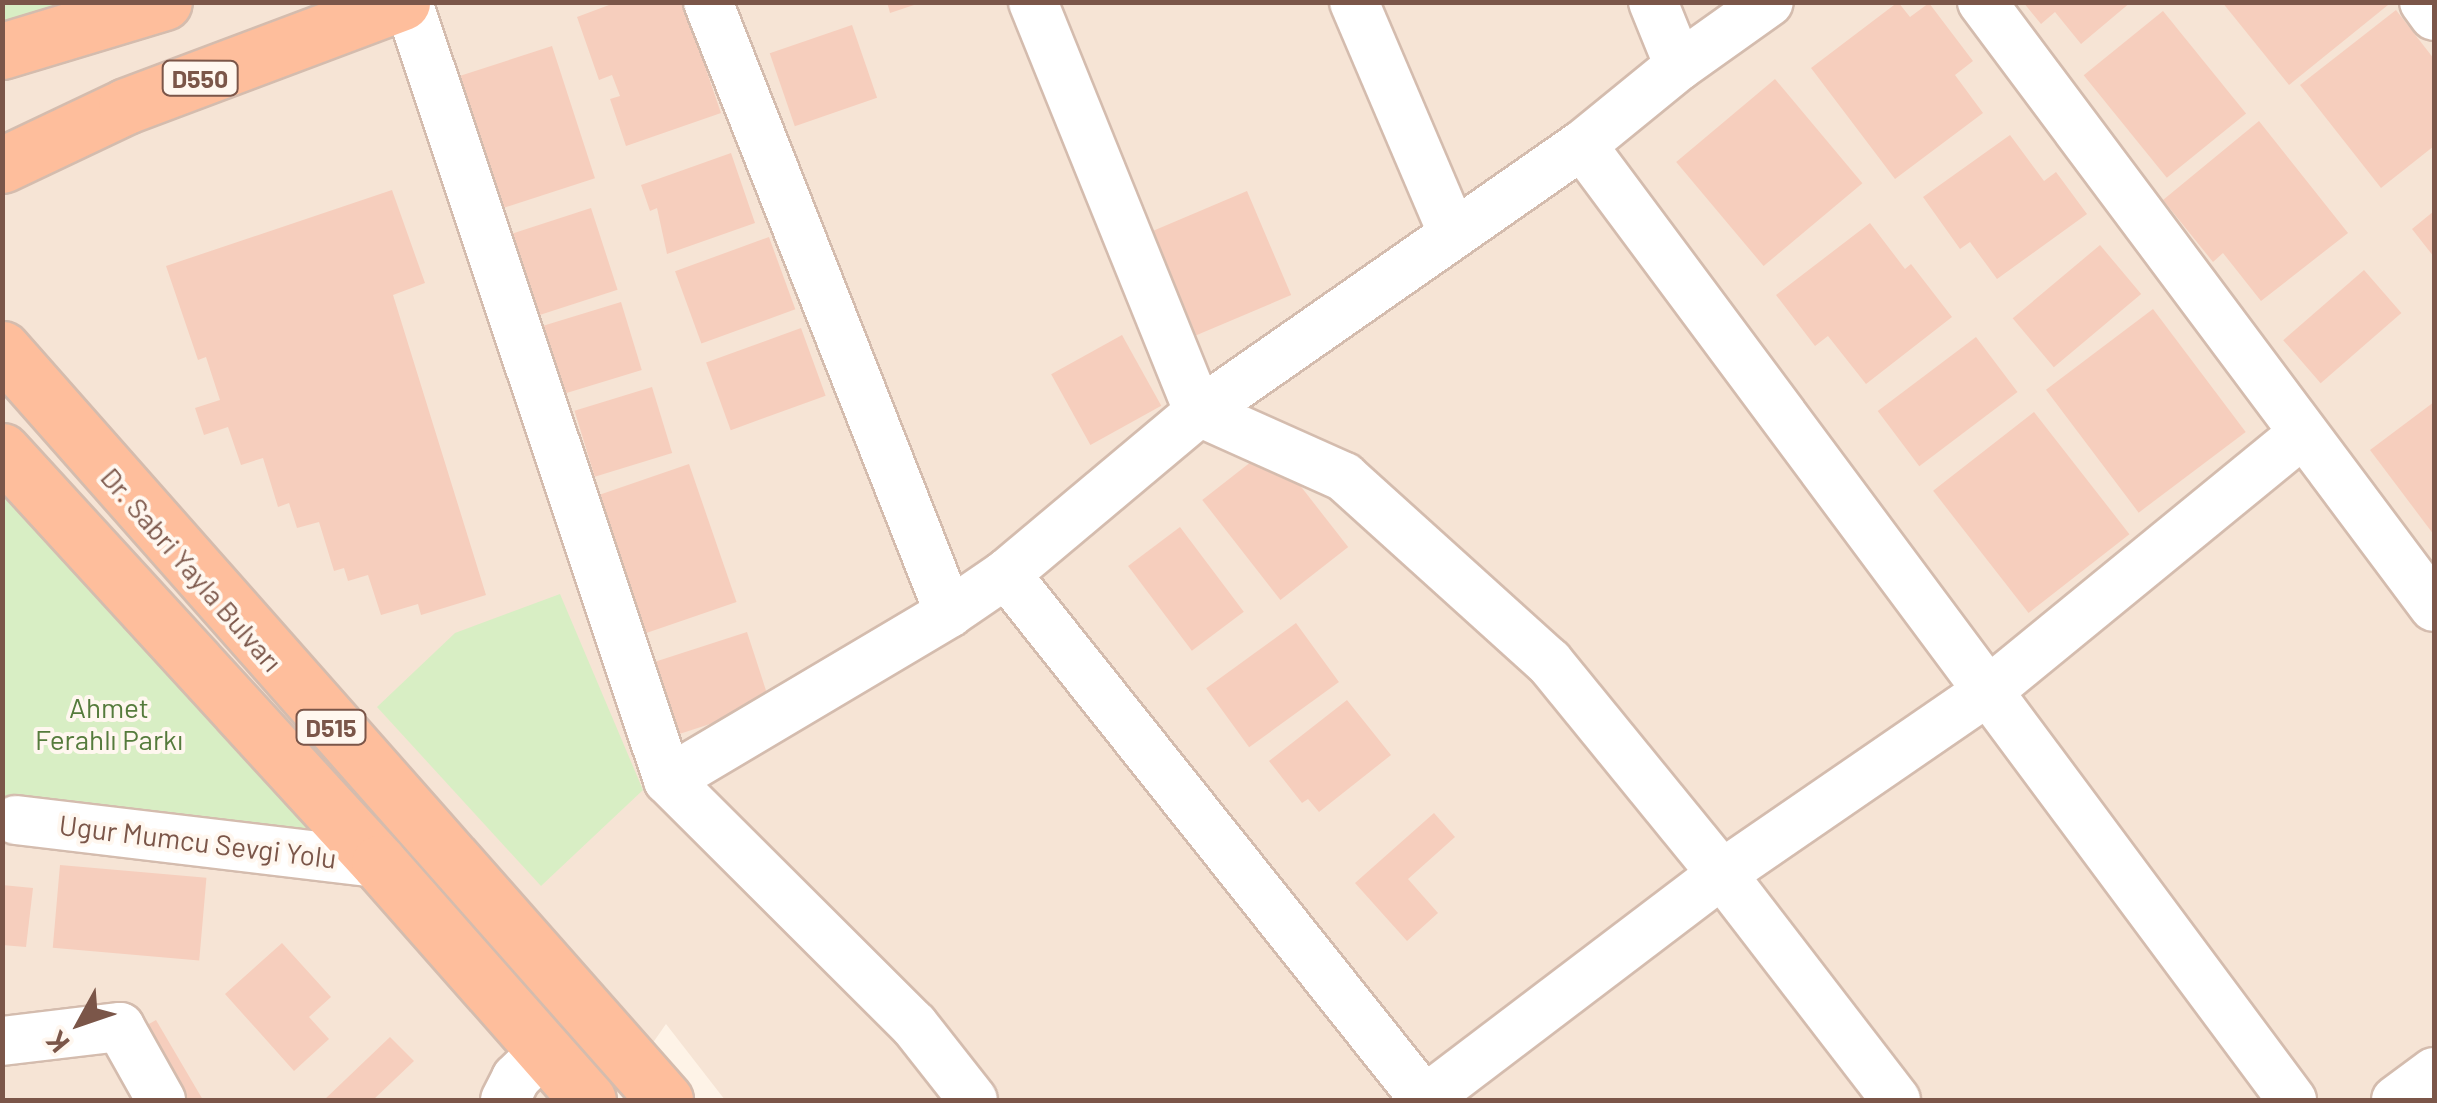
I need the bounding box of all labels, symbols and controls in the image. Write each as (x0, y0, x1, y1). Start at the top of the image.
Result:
road number: D550 (160, 58, 240, 98)
street label: Dr. Sabri Yayla Bulvarı (94, 460, 290, 678)
park label: Ahmet Ferahlı Parkı (35, 690, 183, 756)
road number: D515 (294, 707, 368, 747)
street label: Ugur Mumcu Sevgi Yolu (57, 807, 339, 875)
north arrow (30, 973, 130, 1073)
text: K (38, 1025, 76, 1060)

